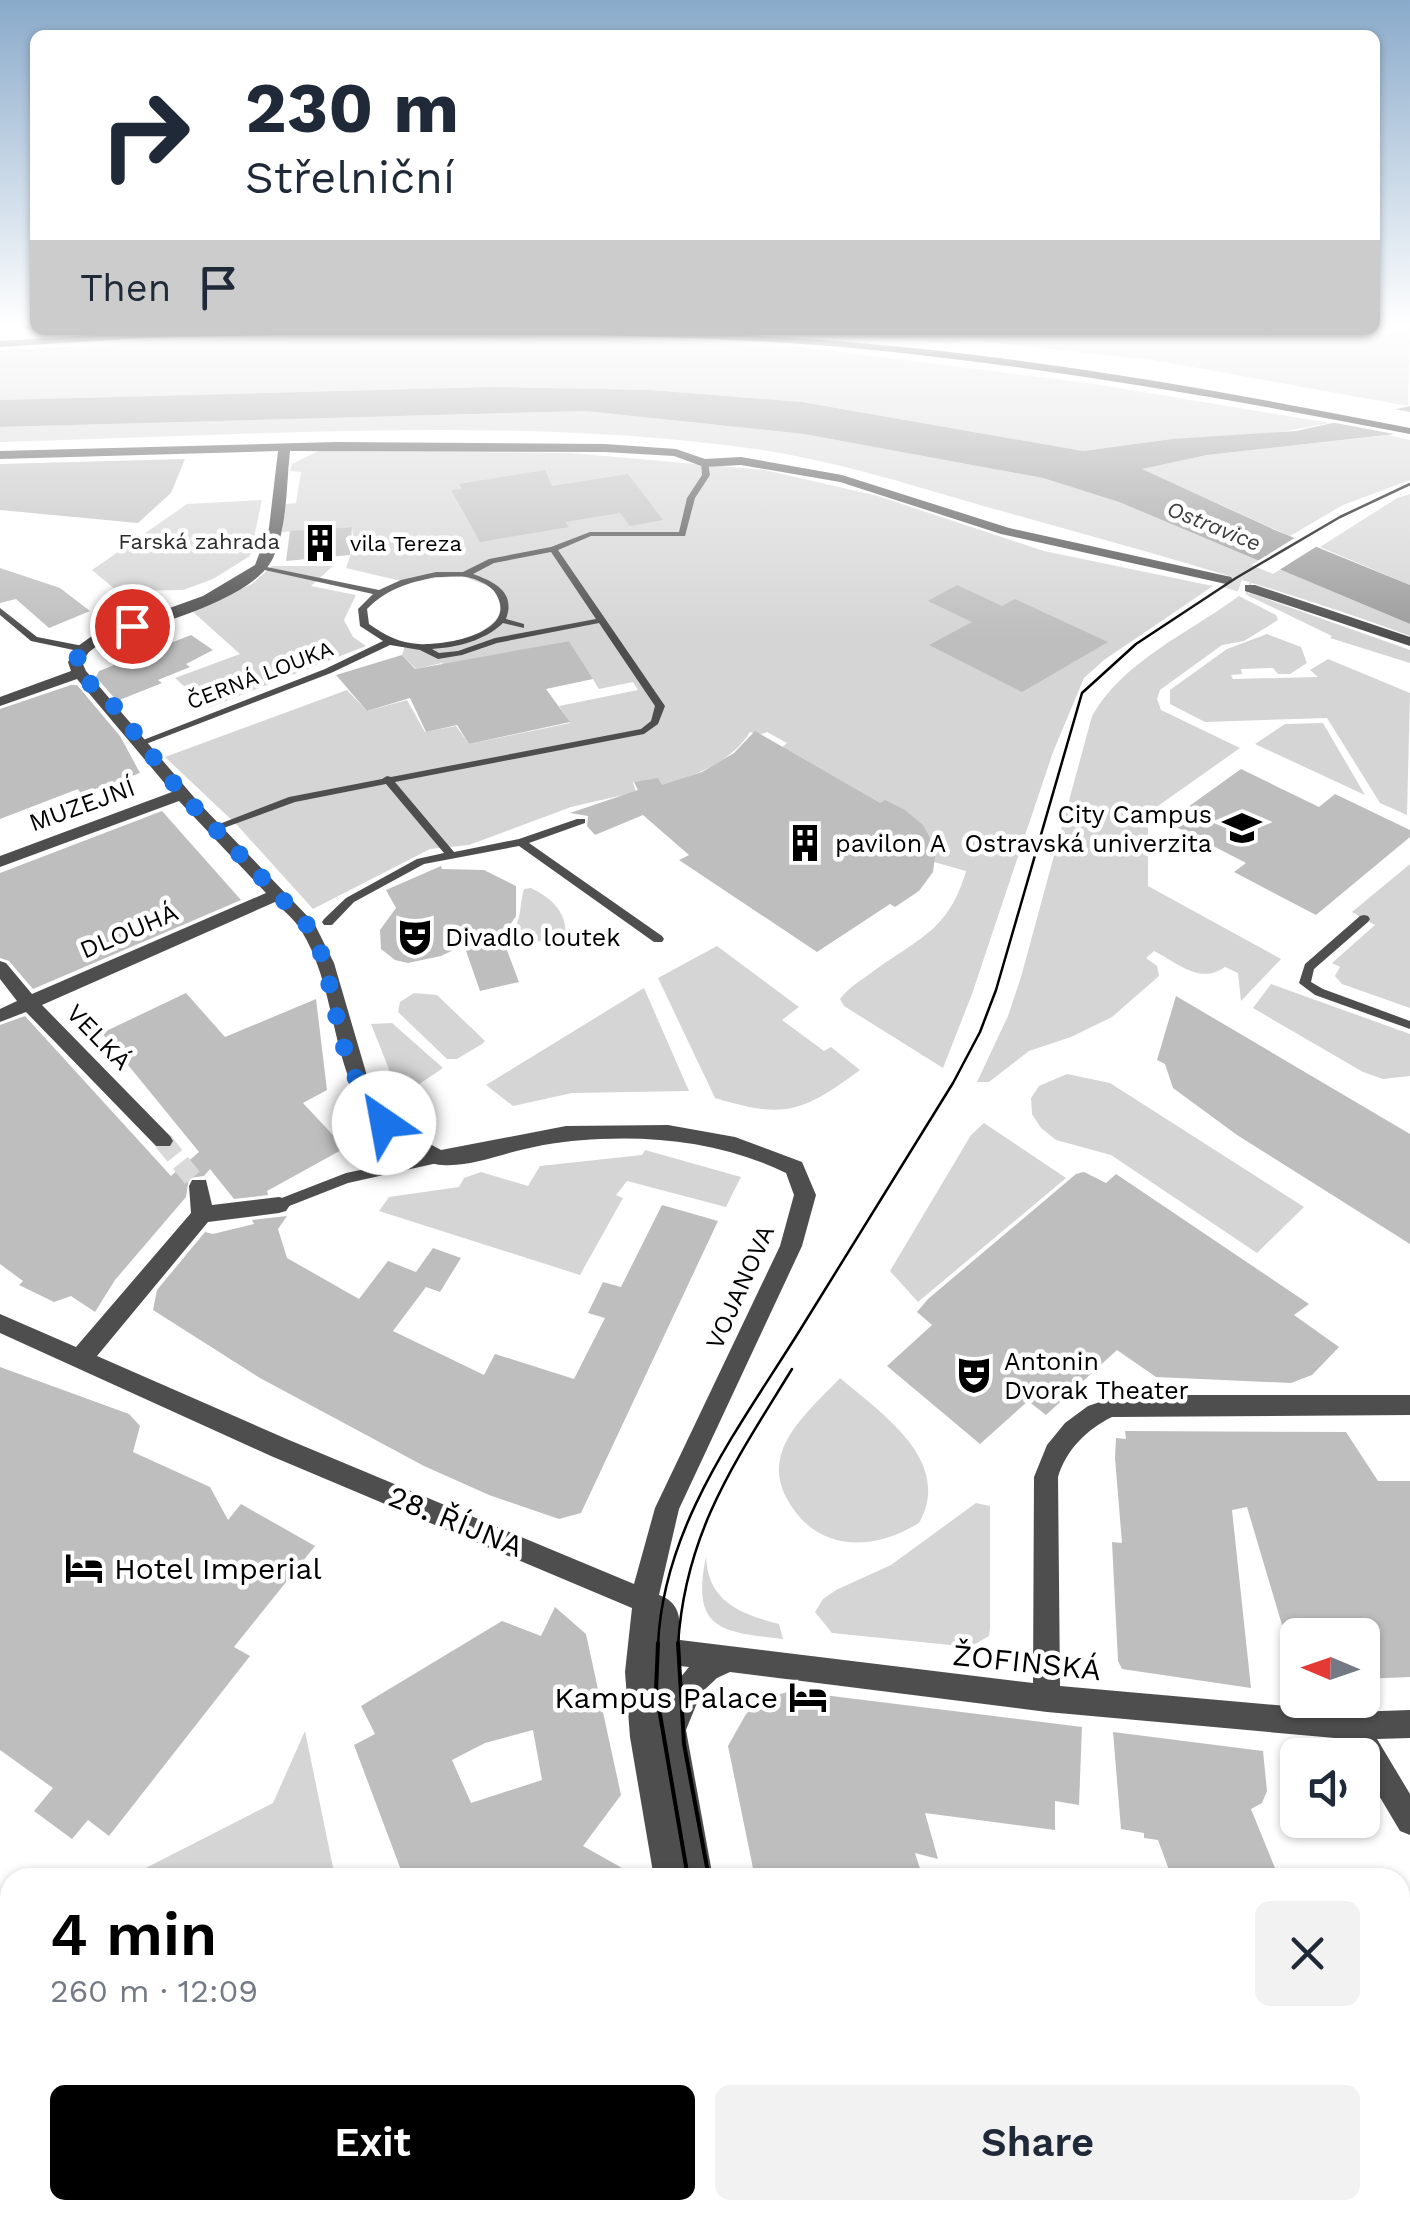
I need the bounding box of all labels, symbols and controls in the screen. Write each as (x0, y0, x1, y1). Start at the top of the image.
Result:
text: 230 m (245, 67, 459, 149)
icon: right (80, 70, 210, 200)
text: Střelniční (245, 151, 455, 204)
icon: arrive (191, 260, 246, 315)
text: Then (80, 266, 171, 310)
water label: Ostravice (1163, 496, 1265, 556)
building icon: vila Tereza (299, 522, 341, 564)
park label: Farská zahrada (118, 529, 280, 554)
place label: vila Tereza (350, 531, 462, 556)
pin (90, 584, 175, 669)
icon: arrive (105, 599, 160, 654)
street label: ČERNÁ LOUKA (183, 636, 337, 714)
street label: MUZEJNÍ (25, 772, 139, 838)
place label: City Campus Ostravská univerzita (964, 800, 1212, 858)
school or university icon: City Campus Ostravská univerzita (1221, 807, 1263, 849)
building icon: pavilon A (784, 822, 826, 864)
place label: pavilon A (835, 829, 946, 858)
street label: DLOUHÁ (76, 897, 182, 965)
theatre icon: Divadlo loutek (394, 916, 436, 958)
place label: Divadlo loutek (445, 923, 620, 952)
street label: VELKÁ (61, 998, 137, 1076)
position arrow (332, 1071, 436, 1175)
street label: VOJANOVA (700, 1221, 780, 1353)
place label: Antonin Dvorak Theater (1004, 1347, 1189, 1405)
theatre icon: Antonin Dvorak Theater (953, 1354, 995, 1396)
street label: 28. ŘÍJNA (384, 1478, 528, 1564)
hotel icon: Hotel Imperial (63, 1547, 105, 1589)
place label: Hotel Imperial (114, 1551, 322, 1586)
north arrow (1280, 1618, 1380, 1718)
map controls (1280, 1618, 1380, 1838)
street label: ŽOFINSKÁ (951, 1637, 1103, 1687)
hotel icon: Kampus Palace (787, 1676, 829, 1718)
place label: Kampus Palace (554, 1680, 778, 1715)
button: sound (1280, 1738, 1380, 1838)
text: 4 min (50, 1899, 217, 1970)
button: close (1255, 1901, 1360, 2006)
text: 260 m · 12:09 (50, 1972, 258, 2010)
button: Exit (50, 2085, 695, 2200)
button: Share (715, 2085, 1360, 2200)

